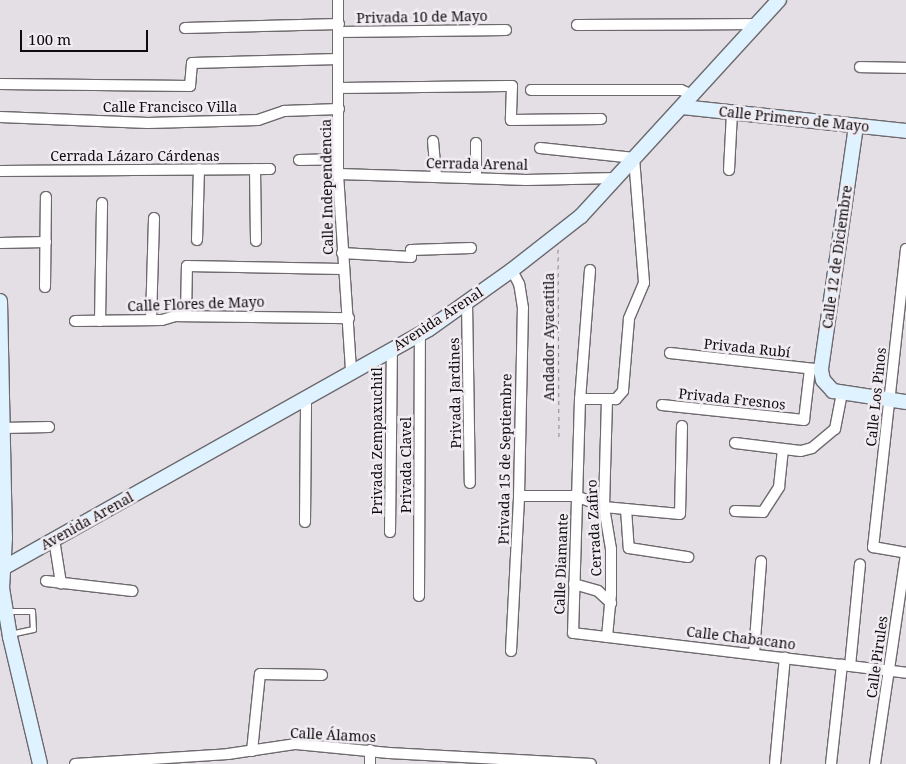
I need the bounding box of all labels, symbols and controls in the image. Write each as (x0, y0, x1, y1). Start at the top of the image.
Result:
street label: Privada 10 de Mayo (356, 7, 488, 27)
scale bar (22, 20, 150, 52)
text: 100 m (28, 29, 71, 49)
street label: Calle Francisco Villa (103, 99, 237, 115)
street label: Calle Primero de Mayo (718, 103, 870, 135)
street label: Calle Independencia (317, 119, 337, 255)
street label: Cerrada Lázaro Cárdenas (50, 148, 220, 164)
street label: Cerrada Arenal (426, 155, 528, 173)
street label: Calle 12 de Diciembre (819, 184, 855, 330)
street label: Andador Ayacatitla (541, 273, 557, 401)
street label: Avenida Arenal (390, 284, 486, 354)
street label: Calle Flores de Mayo (127, 293, 265, 315)
street label: Privada Rubí (703, 335, 791, 361)
street label: Privada Jardines (446, 337, 464, 449)
street label: Calle Los Pinos (862, 347, 890, 447)
street label: Privada Zempaxuchitl (369, 367, 385, 515)
street label: Privada 15 de Septiembre (495, 373, 515, 545)
street label: Privada Fresnos (678, 385, 786, 413)
street label: Privada Clavel (398, 417, 414, 513)
street label: Cerrada Zafiro (583, 479, 605, 577)
street label: Avenida Arenal (38, 489, 136, 553)
street label: Calle Diamante (551, 513, 571, 615)
street label: Calle Pirules (863, 615, 891, 699)
street label: Calle Chabacano (685, 623, 797, 653)
street label: Calle Álamos (290, 724, 376, 746)

